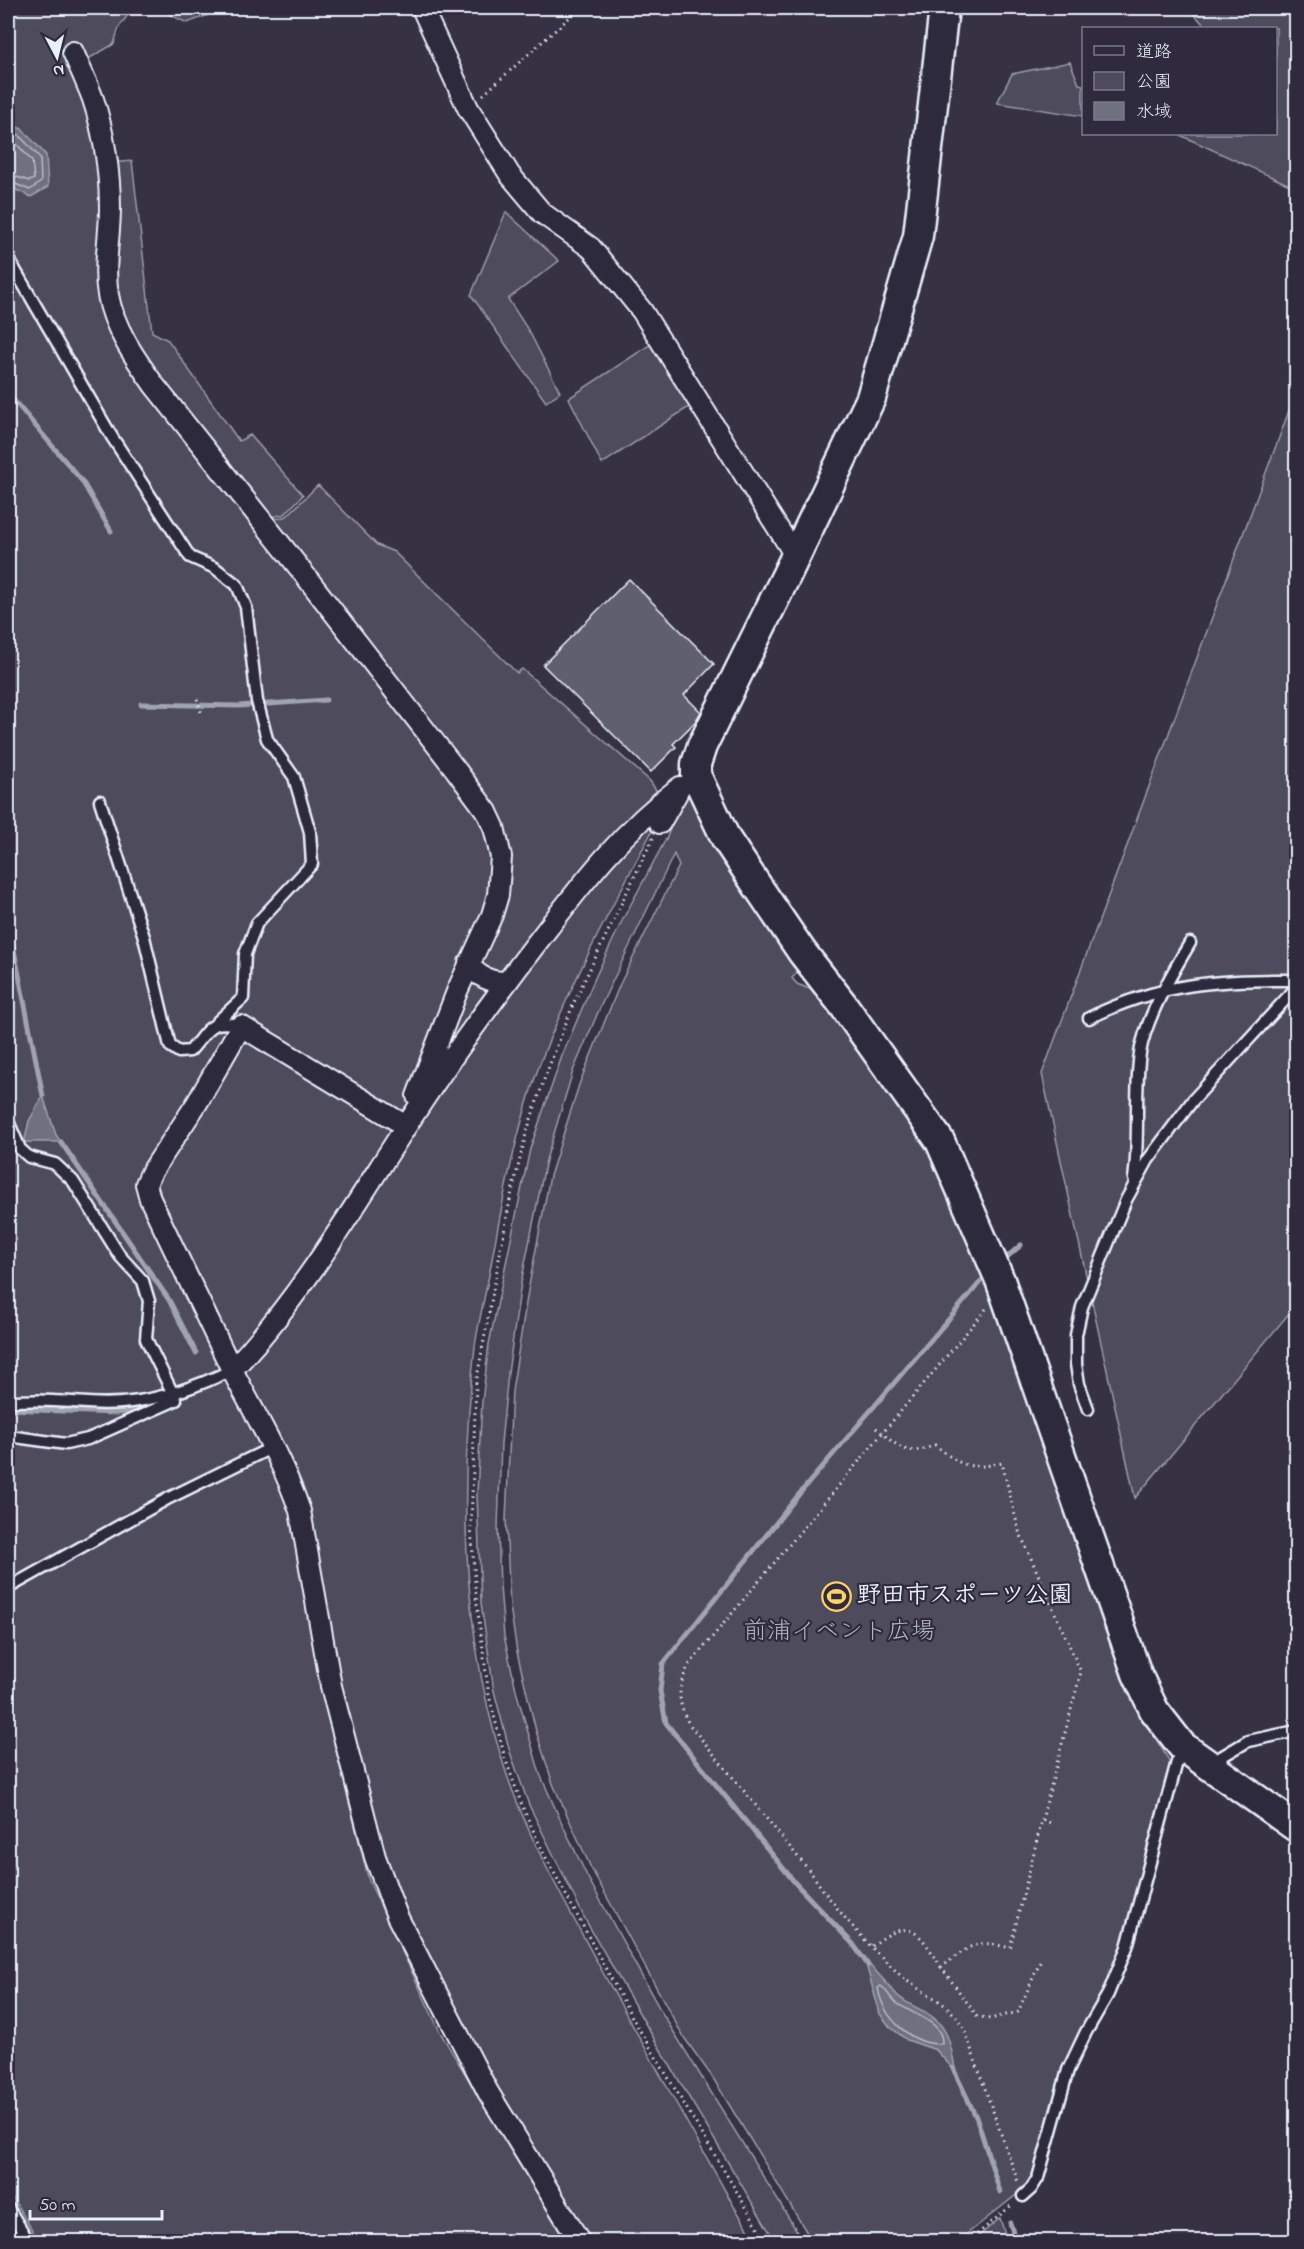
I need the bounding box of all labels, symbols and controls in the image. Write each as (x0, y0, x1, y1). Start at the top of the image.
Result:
north arrow (27, 27, 87, 87)
legend (1082, 27, 1277, 135)
text: 道路 (1136, 40, 1172, 66)
text: N (52, 57, 65, 82)
text: 公園 (1136, 70, 1172, 96)
text: 水域 (1136, 100, 1172, 126)
place label: 野田市スポーツ公園 (857, 1579, 1073, 1614)
sports icon: 野田市スポーツ公園 (820, 1580, 852, 1612)
park label: 前浦イベント広場 (743, 1615, 935, 1650)
scale bar (30, 2183, 162, 2221)
text: 50 m (39, 2193, 76, 2219)

